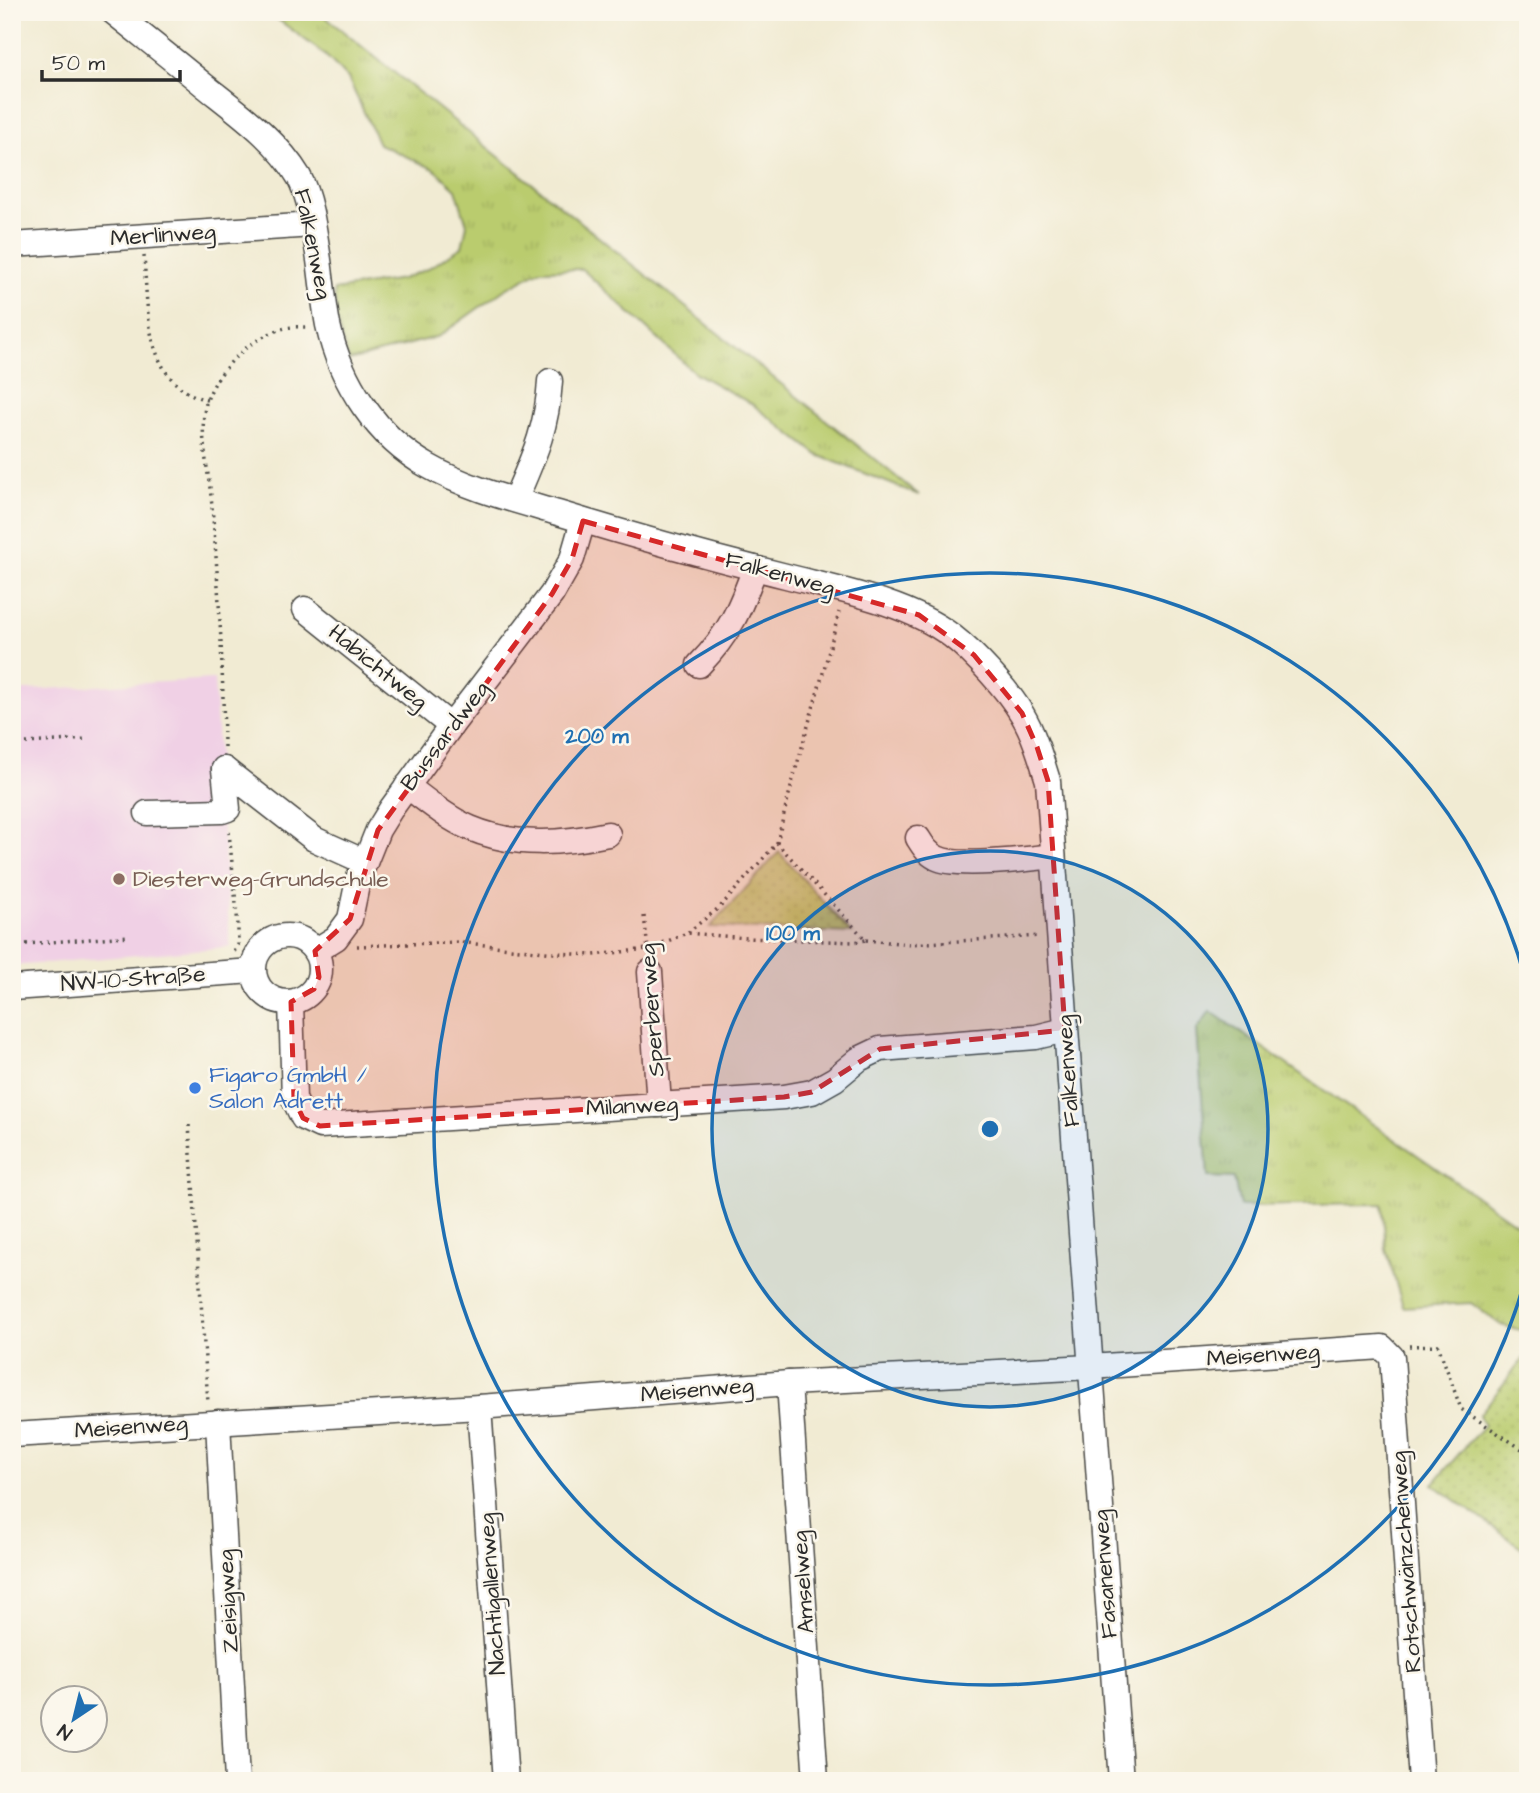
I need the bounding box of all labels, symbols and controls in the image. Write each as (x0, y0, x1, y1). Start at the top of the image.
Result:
scale bar (42, 38, 180, 82)
text: 50 m (52, 49, 106, 78)
street label: Falkenweg (285, 186, 340, 303)
street label: Merlinweg (109, 215, 217, 256)
street label: Falkenweg (721, 544, 838, 605)
street label: Habichtweg (321, 617, 435, 718)
street label: Bussardweg (393, 674, 498, 798)
text: 200 m (564, 722, 629, 751)
place label: Diesterweg-Grundschule (133, 863, 389, 896)
marker: Diesterweg-Grundschule (111, 871, 127, 887)
text: 100 m (766, 919, 821, 948)
street label: Sperberweg (631, 942, 674, 1078)
street label: NW-10-Straße (60, 958, 206, 1000)
street label: Falkenweg (1048, 1014, 1089, 1128)
place label: Figaro GmbH / Salon Adrett (209, 1059, 367, 1117)
marker: Figaro GmbH / Salon Adrett (187, 1080, 203, 1096)
street label: Milanweg (585, 1088, 679, 1125)
centre of rings (978, 1117, 1002, 1141)
street label: Meisenweg (1205, 1335, 1321, 1376)
street label: Meisenweg (639, 1369, 755, 1412)
street label: Meisenweg (73, 1407, 189, 1448)
street label: Rotschwänzchenweg (1382, 1450, 1431, 1674)
street label: Fasanenweg (1085, 1508, 1126, 1640)
street label: Nachtigallenweg (470, 1512, 515, 1676)
street label: Amselweg (783, 1529, 824, 1635)
street label: Zeisigweg (209, 1548, 248, 1654)
north arrow (38, 1685, 108, 1755)
text: N (52, 1717, 78, 1746)

